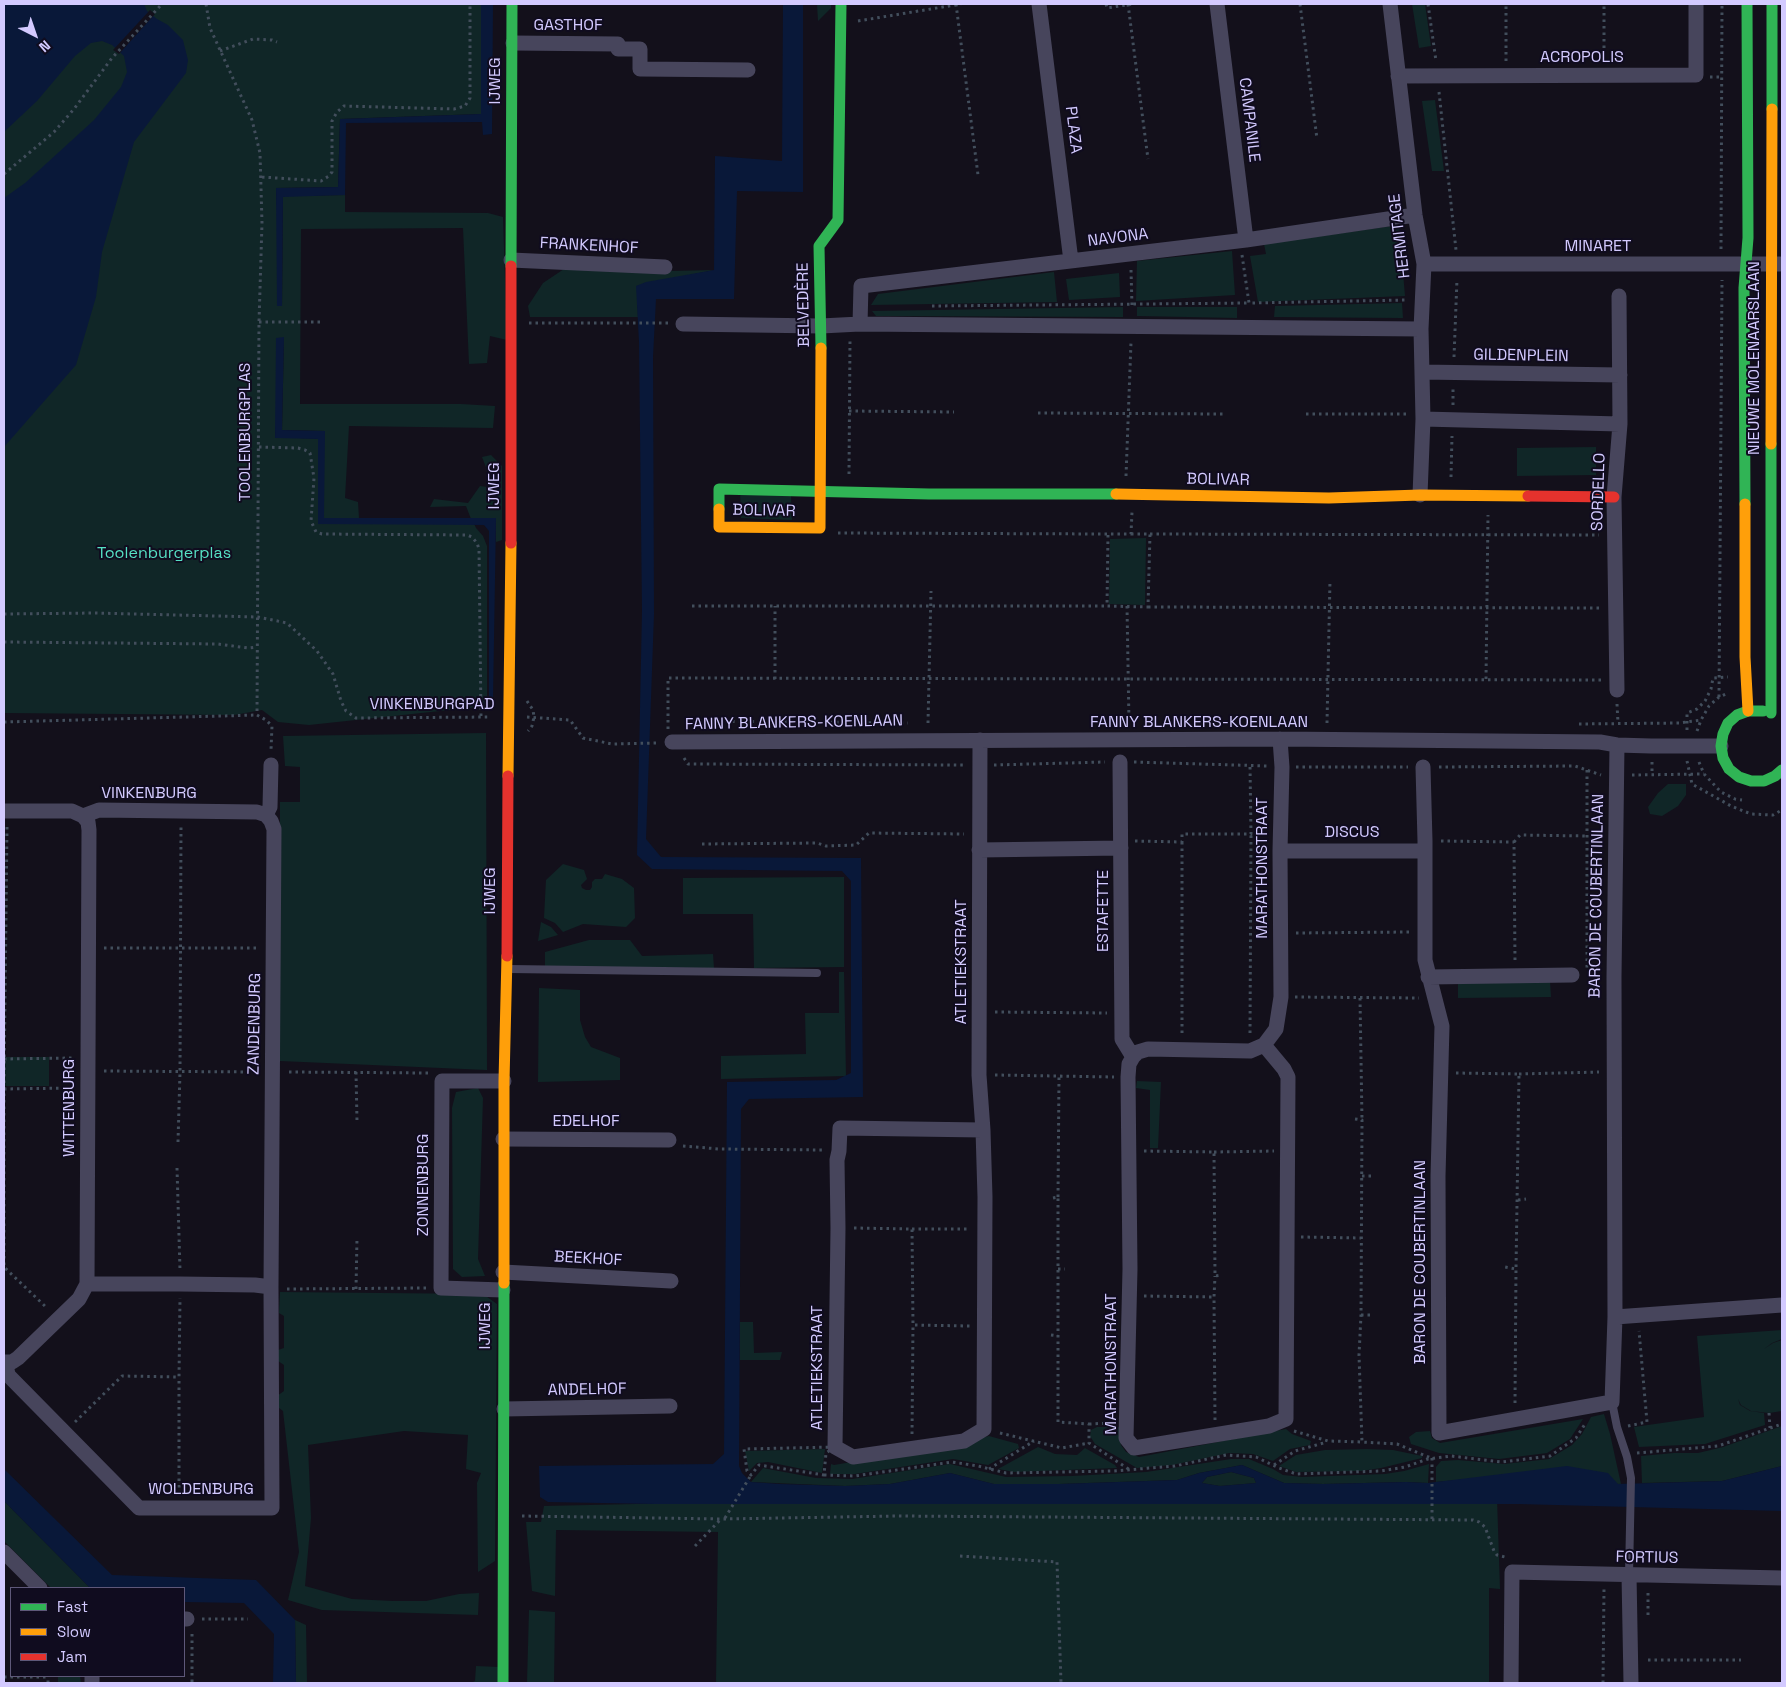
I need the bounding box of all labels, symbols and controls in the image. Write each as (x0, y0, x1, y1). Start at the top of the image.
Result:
north arrow (10, 10, 60, 60)
street label: GASTHOF (533, 16, 603, 36)
text: N (35, 36, 54, 56)
street label: ACROPOLIS (1540, 48, 1624, 68)
street label: IJWEG (486, 58, 506, 104)
street label: CAMPANILE (1234, 77, 1264, 163)
street label: PLAZA (1061, 105, 1085, 155)
street label: HERMITAGE (1385, 193, 1415, 279)
street label: NAVONA (1087, 225, 1149, 251)
street label: FRANKENHOF (539, 234, 639, 258)
street label: MINARET (1565, 237, 1631, 257)
street label: NIEUWE MOLENAARSLAAN (1745, 261, 1765, 455)
street label: BELVEDÈRE (794, 262, 814, 348)
street label: GILDENPLEIN (1473, 346, 1569, 366)
street label: TOOLENBURGPLAS (236, 363, 256, 501)
street label: SORDELLO (1588, 453, 1610, 531)
street label: IJWEG (485, 463, 505, 509)
street label: BOLIVAR (1186, 470, 1250, 490)
street label: BOLIVAR (732, 501, 796, 521)
park label: Toolenburgerplas (97, 544, 231, 564)
street label: VINKENBURGPAD (369, 695, 495, 715)
street label: FANNY BLANKERS-KOENLAAN (685, 711, 903, 735)
street label: FANNY BLANKERS-KOENLAAN (1090, 713, 1308, 733)
street label: VINKENBURG (101, 784, 197, 804)
street label: BARON DE COUBERTINLAAN (1586, 794, 1608, 998)
street label: MARATHONSTRAAT (1253, 797, 1273, 939)
street label: DISCUS (1324, 823, 1380, 843)
street label: IJWEG (481, 868, 501, 914)
street label: ESTAFETTE (1094, 870, 1114, 952)
street label: ATLETIEKSTRAAT (952, 899, 972, 1025)
street label: ZANDENBURG (245, 973, 265, 1075)
street label: WITTENBURG (60, 1059, 80, 1157)
street label: EDELHOF (552, 1112, 620, 1132)
street label: ZONNENBURG (414, 1134, 434, 1236)
street label: BARON DE COUBERTINLAAN (1411, 1160, 1431, 1364)
street label: BEEKHOF (553, 1248, 623, 1270)
street label: MARATHONSTRAAT (1102, 1293, 1122, 1435)
street label: IJWEG (476, 1303, 496, 1349)
street label: ATLETIEKSTRAAT (808, 1305, 828, 1431)
street label: ANDELHOF (547, 1380, 627, 1400)
street label: WOLDENBURG (148, 1480, 254, 1500)
street label: FORTIUS (1615, 1548, 1679, 1568)
legend (10, 1587, 185, 1677)
text: Fast (57, 1597, 88, 1616)
text: Slow (57, 1622, 91, 1641)
text: Jam (57, 1647, 87, 1666)

